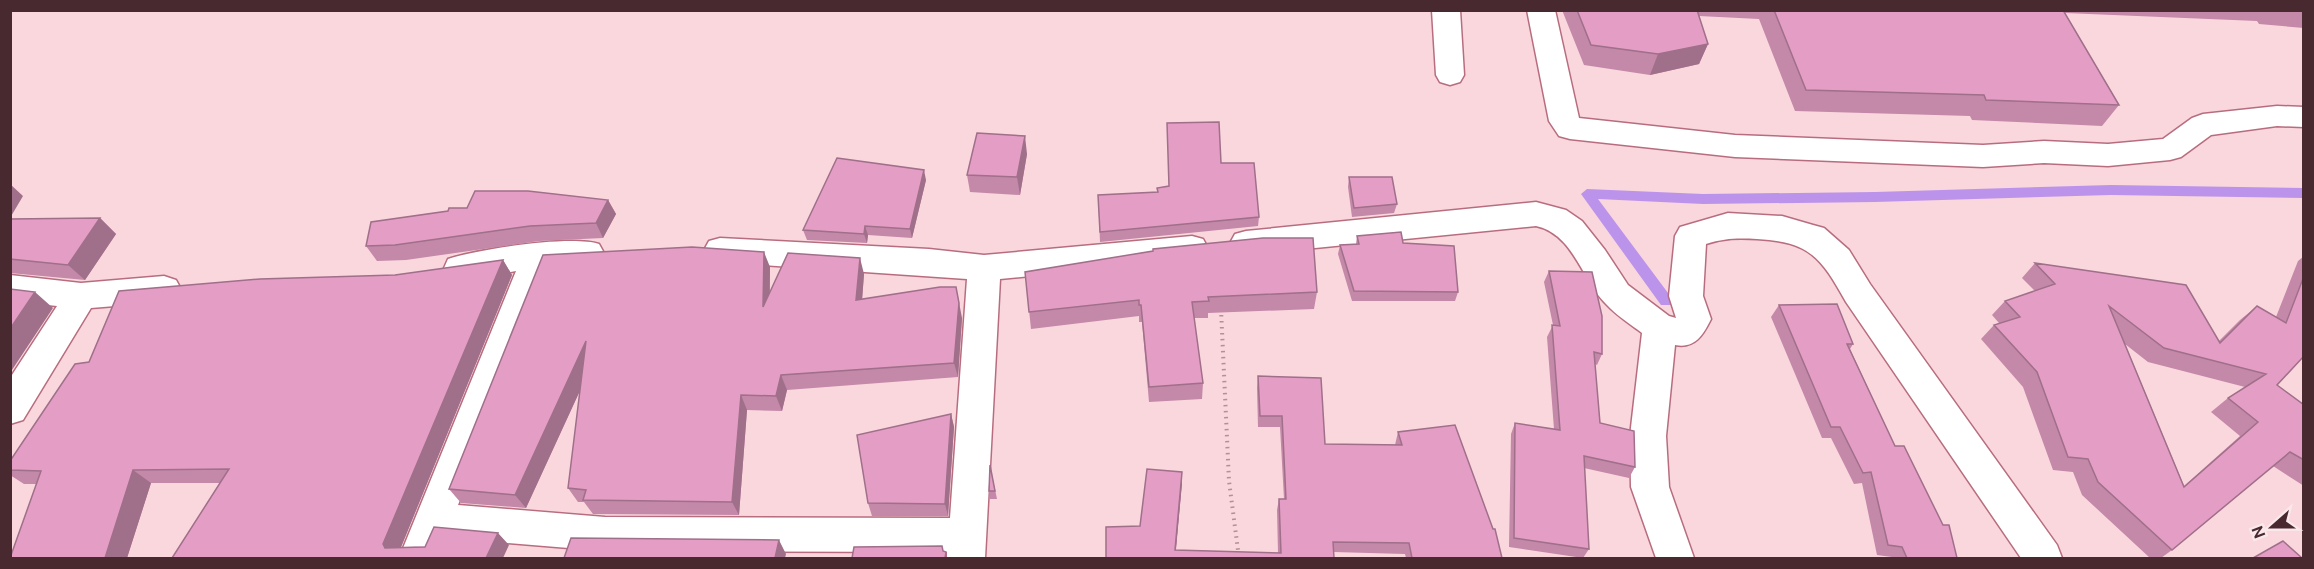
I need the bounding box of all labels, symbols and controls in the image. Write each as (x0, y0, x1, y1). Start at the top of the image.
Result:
north arrow (2242, 497, 2302, 557)
text: N (2247, 524, 2269, 541)

